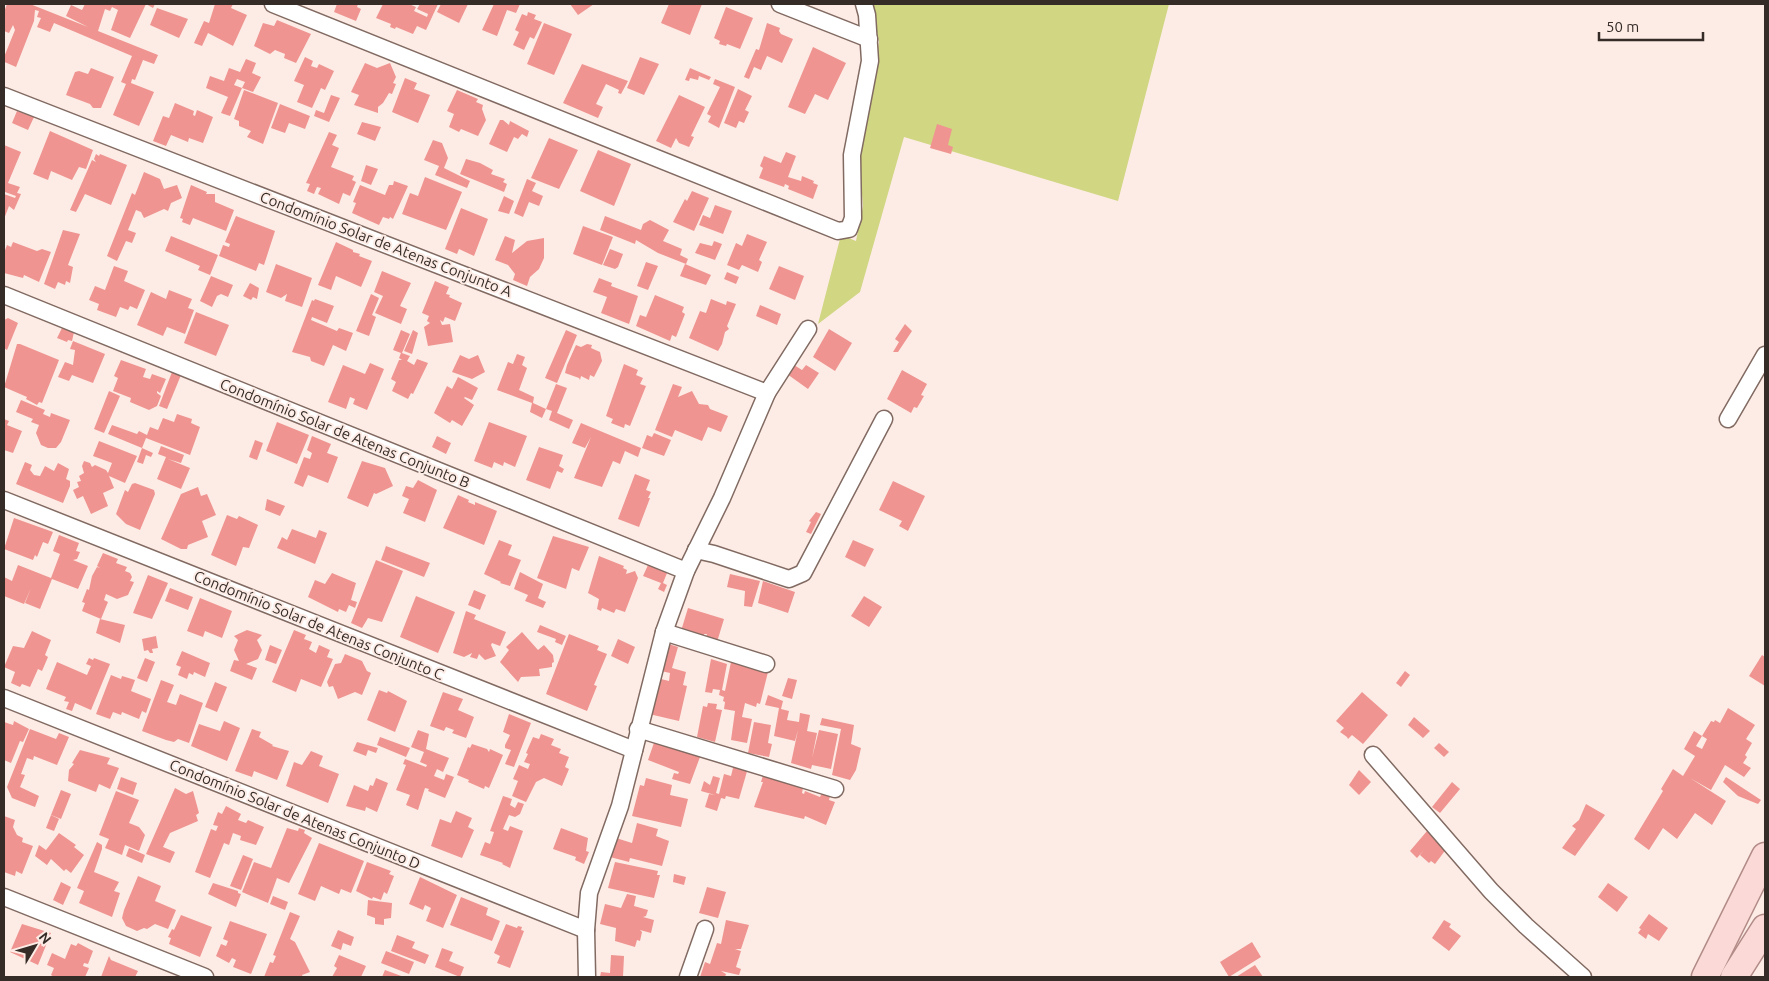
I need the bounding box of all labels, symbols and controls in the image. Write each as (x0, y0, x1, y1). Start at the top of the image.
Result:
scale bar (1599, 10, 1703, 42)
text: 50 m (1606, 18, 1639, 35)
street label: Condomínio Solar de Atenas Conjunto A (258, 188, 514, 300)
street label: Condomínio Solar de Atenas Conjunto B (218, 375, 472, 491)
street label: Condomínio Solar de Atenas Conjunto C (192, 567, 446, 683)
street label: Condomínio Solar de Atenas Conjunto D (167, 756, 423, 872)
north arrow (10, 921, 60, 971)
text: N (36, 929, 55, 947)

